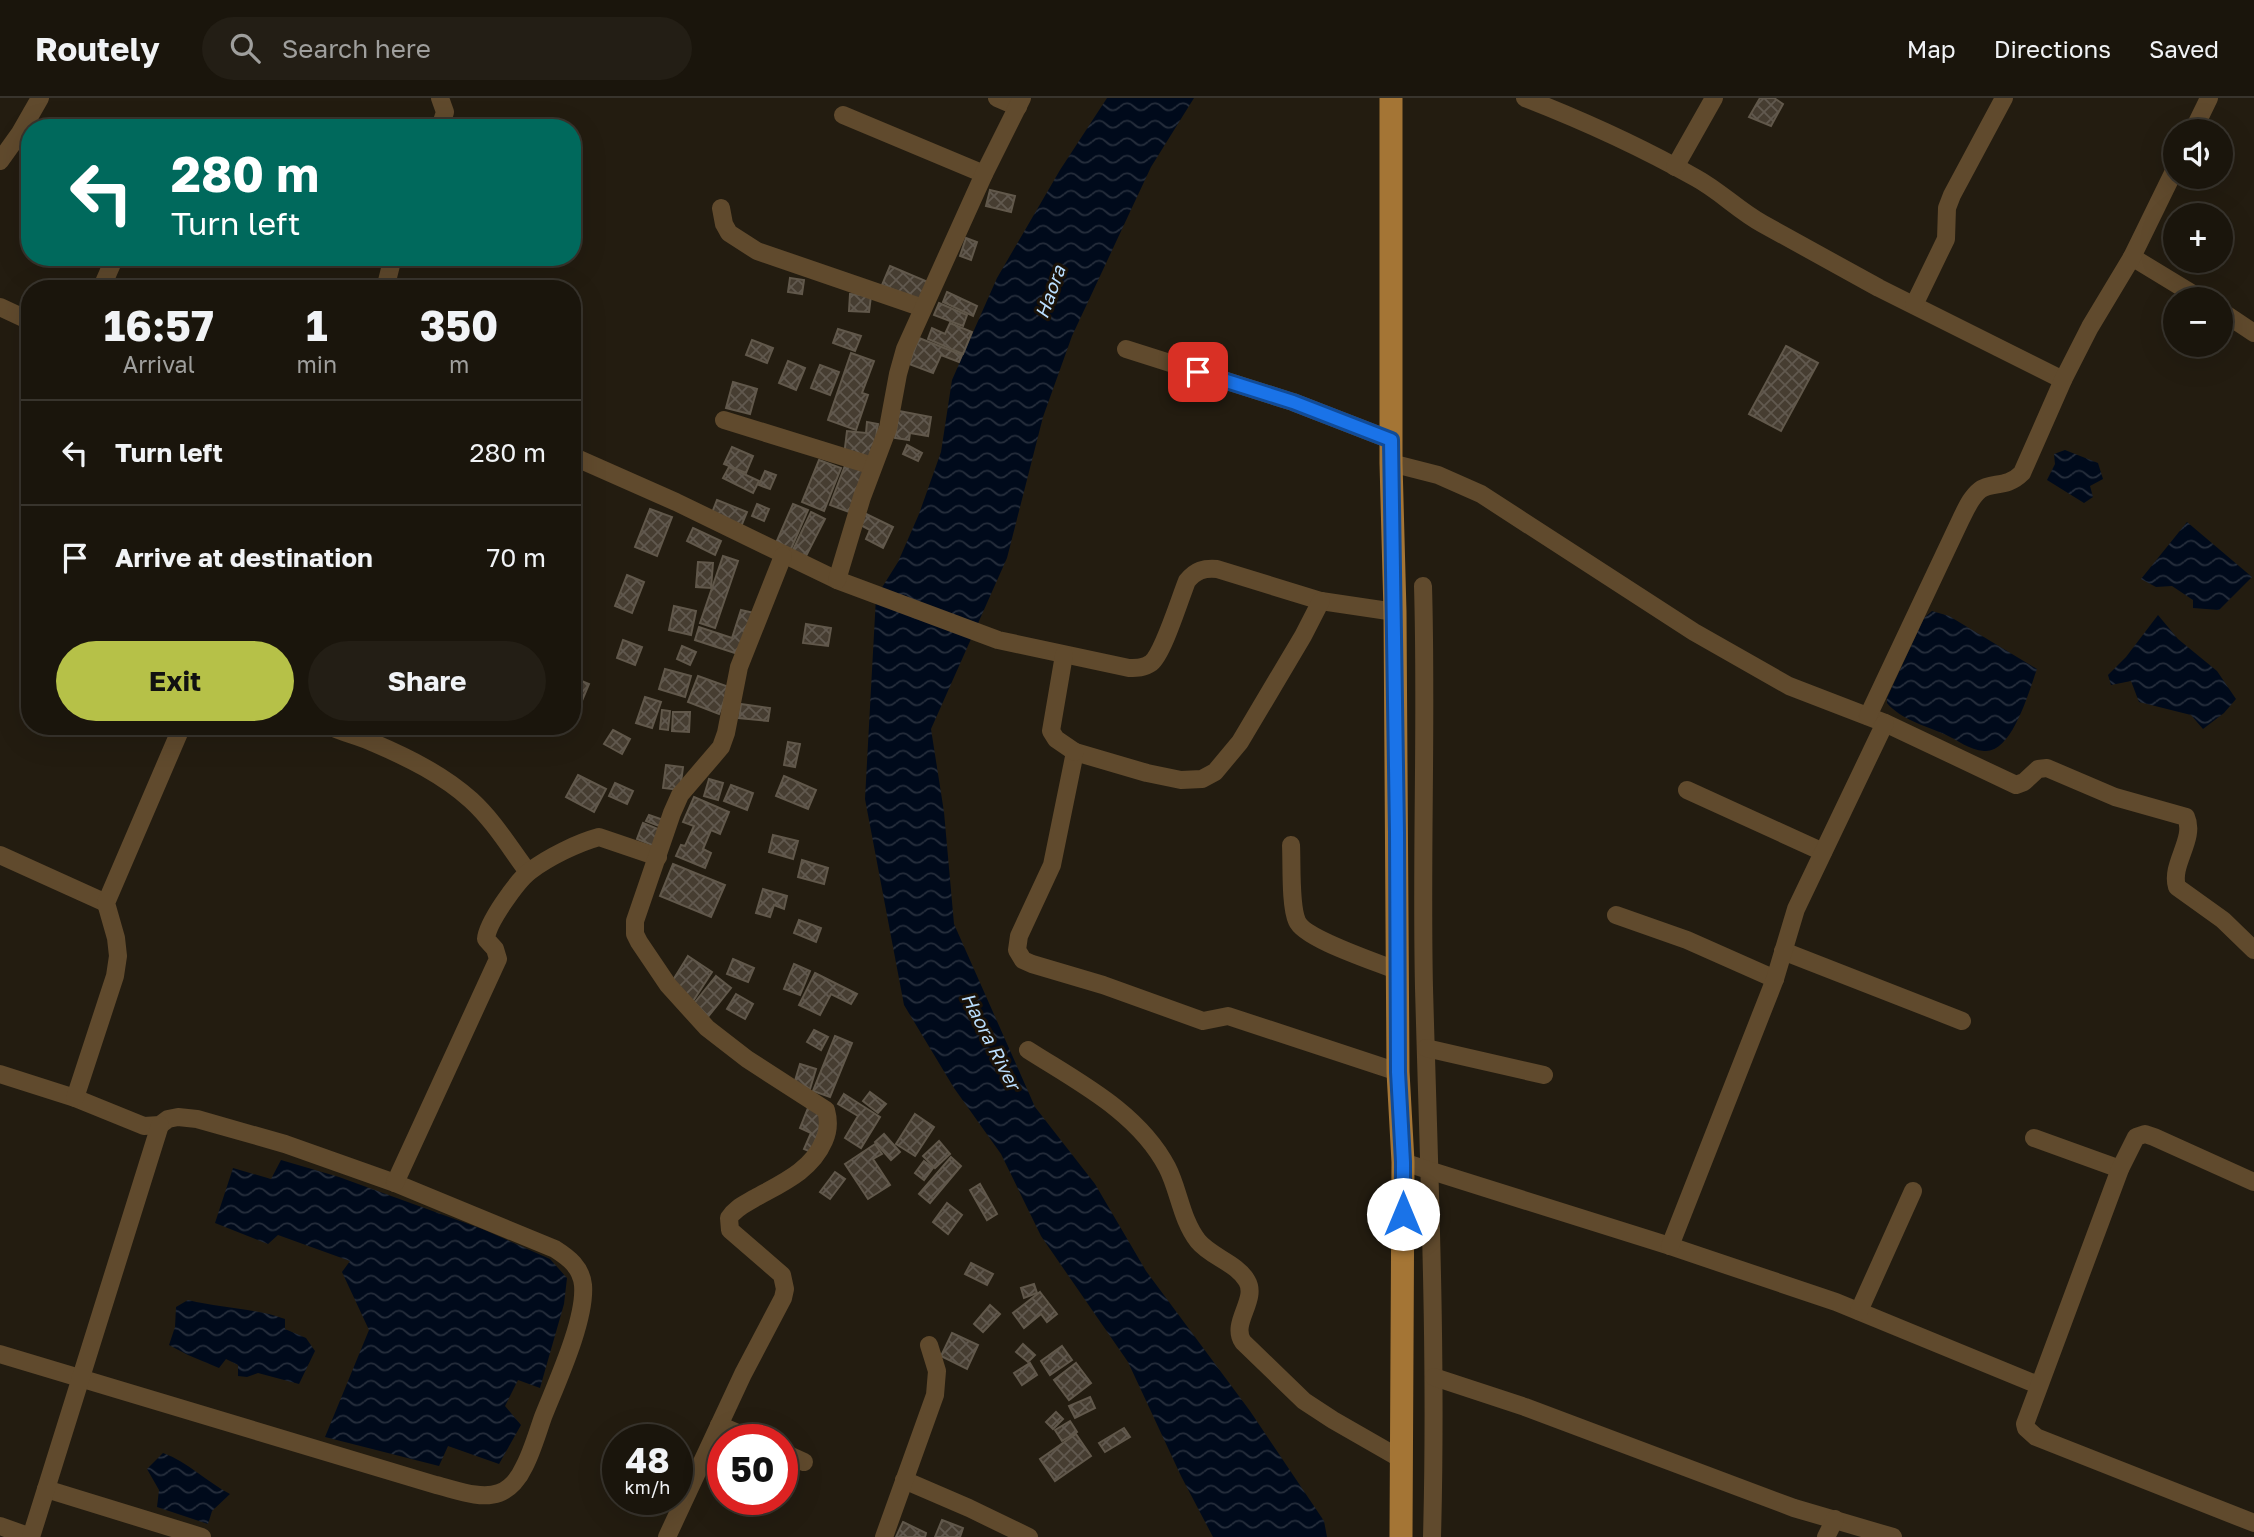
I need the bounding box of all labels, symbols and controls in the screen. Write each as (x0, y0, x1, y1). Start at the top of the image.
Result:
search box (202, 17, 692, 80)
text: Routely (35, 29, 160, 68)
icon: search (226, 29, 264, 67)
text: Search here (282, 33, 431, 64)
text: Map (1907, 34, 1956, 63)
text: Directions (1994, 34, 2111, 63)
text: Saved (2149, 34, 2219, 63)
map controls (2163, 119, 2233, 357)
button: sound (2163, 119, 2233, 189)
text: 280 m (171, 144, 319, 203)
icon: left (56, 147, 147, 238)
button: + (2163, 203, 2233, 273)
text: Turn left (171, 204, 300, 242)
water label: Haora (1029, 261, 1070, 321)
button: − (2163, 287, 2233, 357)
text: 16:57 (104, 300, 214, 350)
text: 1 (306, 300, 328, 350)
text: 350 (420, 300, 498, 350)
pin (1168, 342, 1228, 402)
text: Arrival (123, 350, 195, 378)
text: min (297, 350, 337, 378)
text: m (449, 350, 469, 378)
icon: arrive (1179, 353, 1217, 391)
icon: left (56, 434, 94, 472)
text: Turn left (115, 437, 223, 468)
text: 280 m (469, 437, 546, 468)
icon: arrive (56, 539, 94, 577)
text: Arrive at destination (115, 542, 373, 573)
text: 70 m (487, 542, 546, 573)
button: Exit (56, 641, 294, 721)
button: Share (308, 641, 546, 721)
water label: Haora River (957, 988, 1027, 1096)
position arrow (1366, 1177, 1440, 1251)
speed limit sign: 50 (707, 1424, 798, 1515)
text: 48 (625, 1439, 670, 1481)
text: km/h (625, 1476, 670, 1498)

